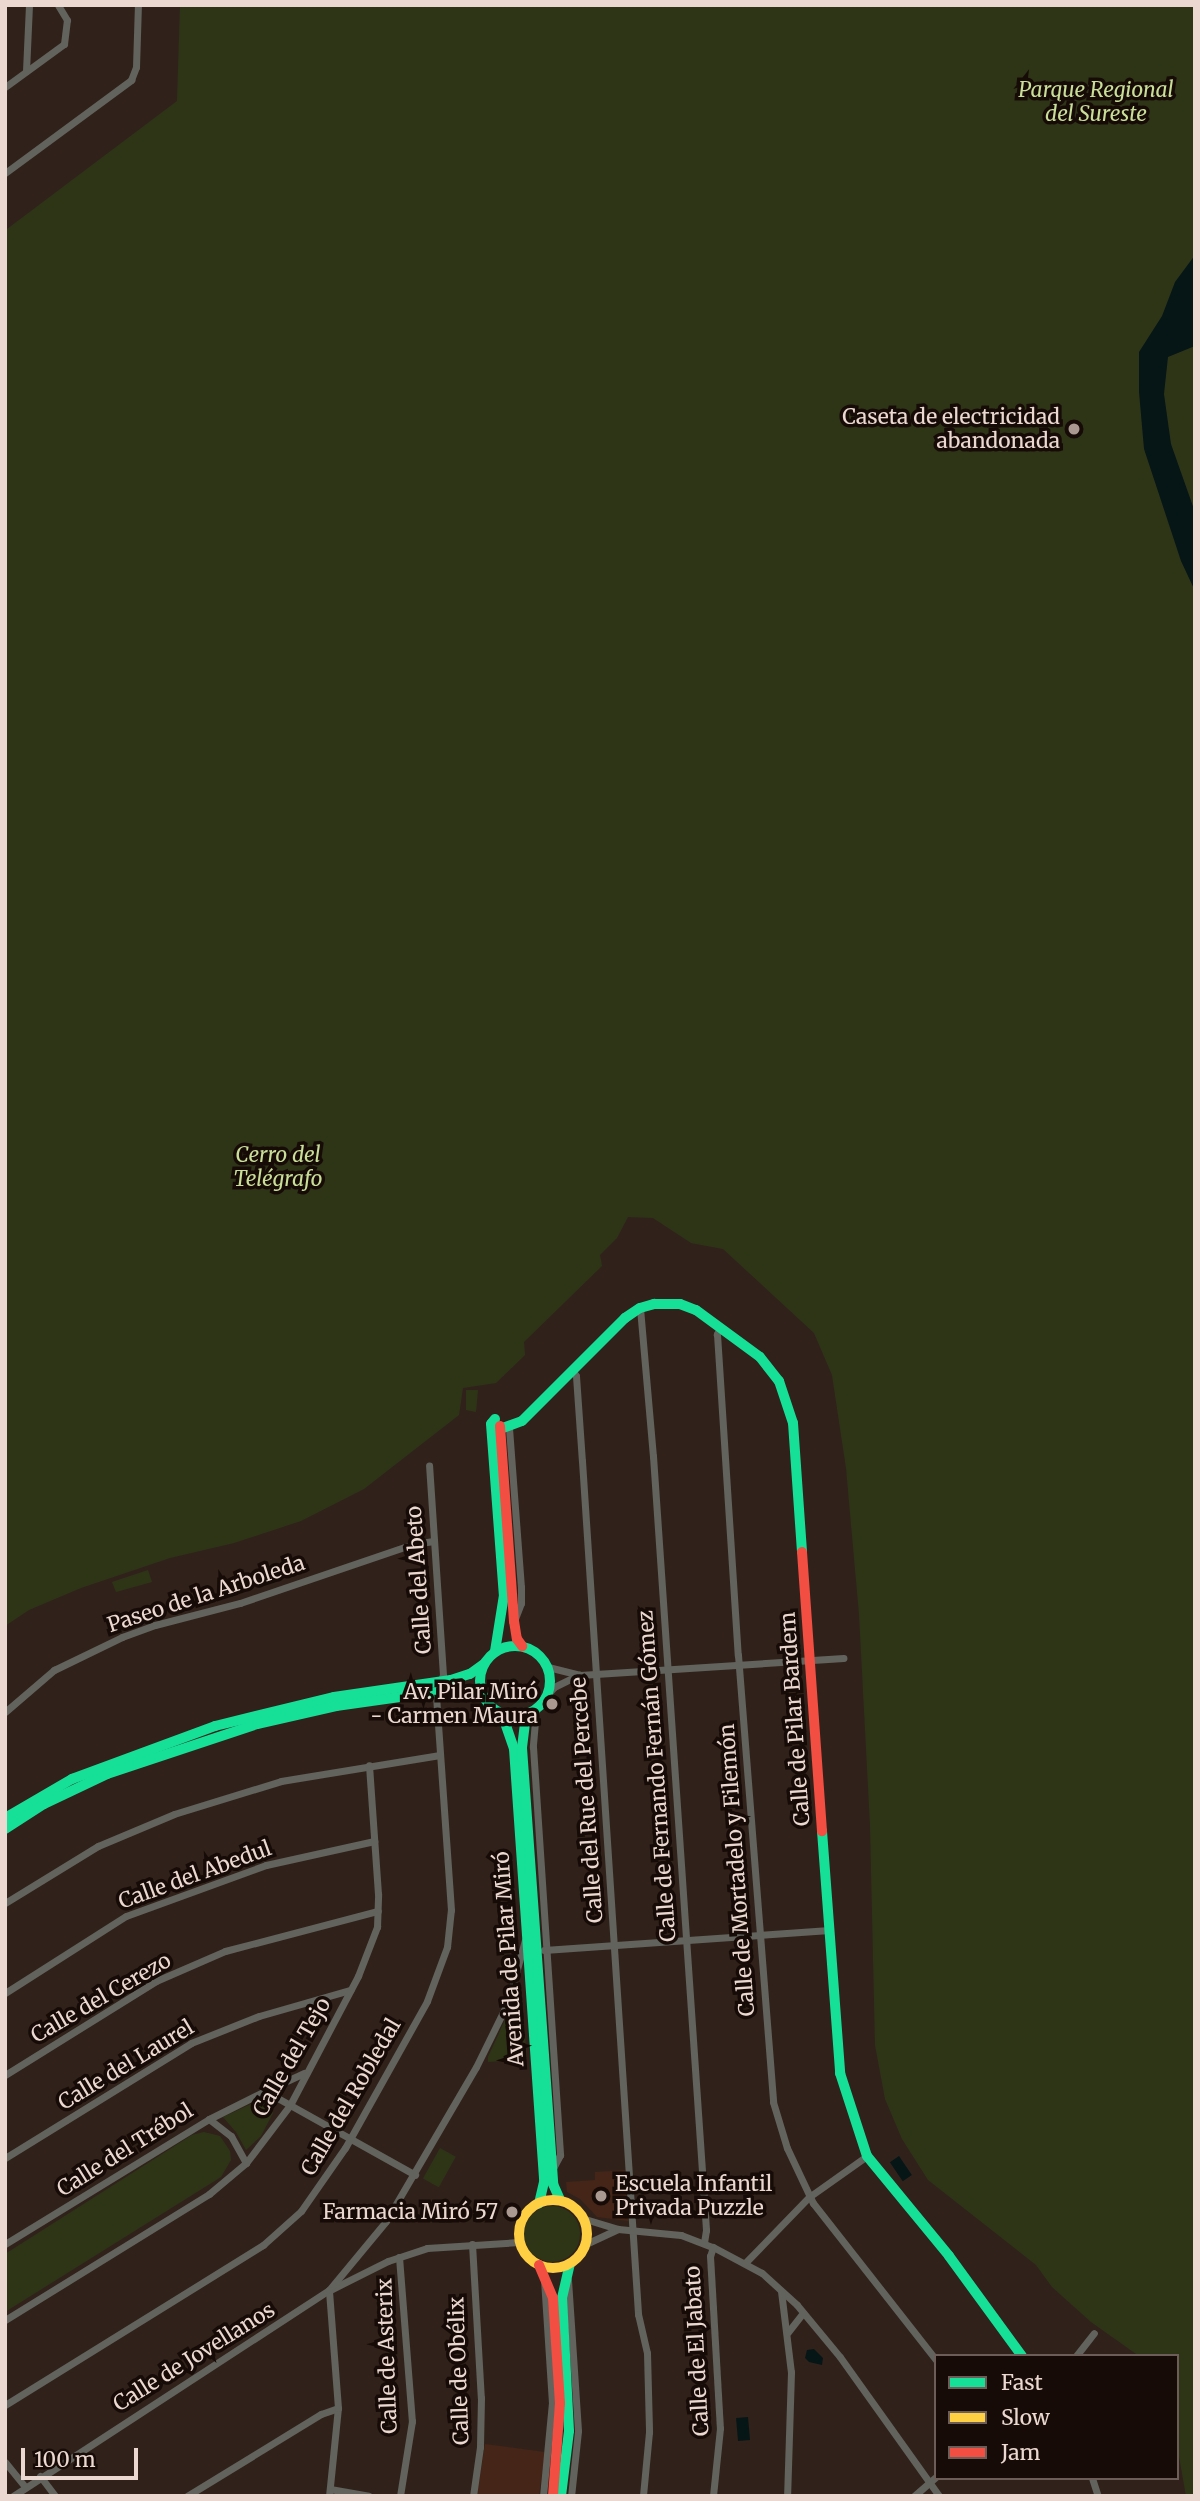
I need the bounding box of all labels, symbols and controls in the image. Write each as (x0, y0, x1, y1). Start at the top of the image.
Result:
park label: Parque Regional del Sureste (1018, 77, 1174, 127)
place label: Caseta de electricidad abandonada (842, 404, 1060, 454)
marker: Caseta de electricidad abandonada (1066, 421, 1082, 437)
park label: Cerro del Telégrafo (233, 1142, 323, 1192)
street label: Calle del Abeto (401, 1505, 437, 1655)
street label: Paseo de la Arboleda (104, 1550, 308, 1638)
street label: Calle de Fernando Fernán Gómez (633, 1609, 681, 1943)
street label: Calle de Pilar Bardem (775, 1611, 815, 1827)
street label: Calle del Rue del Percebe (566, 1676, 608, 1924)
place label: Av. Pilar Miró - Carmen Maura (370, 1679, 538, 1729)
marker: Av. Pilar Miró - Carmen Maura (544, 1696, 560, 1712)
street label: Calle de Mortadelo y Filemón (714, 1723, 760, 2017)
street label: Calle del Abedul (115, 1836, 275, 1914)
street label: Avenida de Pilar Miró (489, 1851, 529, 2067)
street label: Calle del Cerezo (27, 1948, 175, 2048)
street label: Calle del Tejo (248, 1993, 336, 2121)
street label: Calle del Robledal (296, 2014, 406, 2180)
street label: Calle del Laurel (54, 2015, 198, 2115)
street label: Calle del Trébol (52, 2098, 198, 2202)
place label: Escuela Infantil Privada Puzzle (615, 2171, 772, 2221)
marker: Escuela Infantil Privada Puzzle (593, 2188, 609, 2204)
place label: Farmacia Miró 57 (323, 2199, 498, 2225)
marker: Farmacia Miró 57 (504, 2204, 520, 2220)
street label: Calle de El Jabato (680, 2265, 714, 2437)
street label: Calle de Asterix (372, 2278, 402, 2434)
street label: Calle de Jovellanos (109, 2297, 279, 2417)
street label: Calle de Obélix (444, 2297, 474, 2445)
legend (934, 2354, 1179, 2480)
text: Fast (1001, 2369, 1043, 2396)
text: Slow (1001, 2404, 1050, 2431)
scale bar (24, 2434, 142, 2478)
text: Jam (1001, 2439, 1040, 2466)
text: 100 m (34, 2446, 96, 2473)

